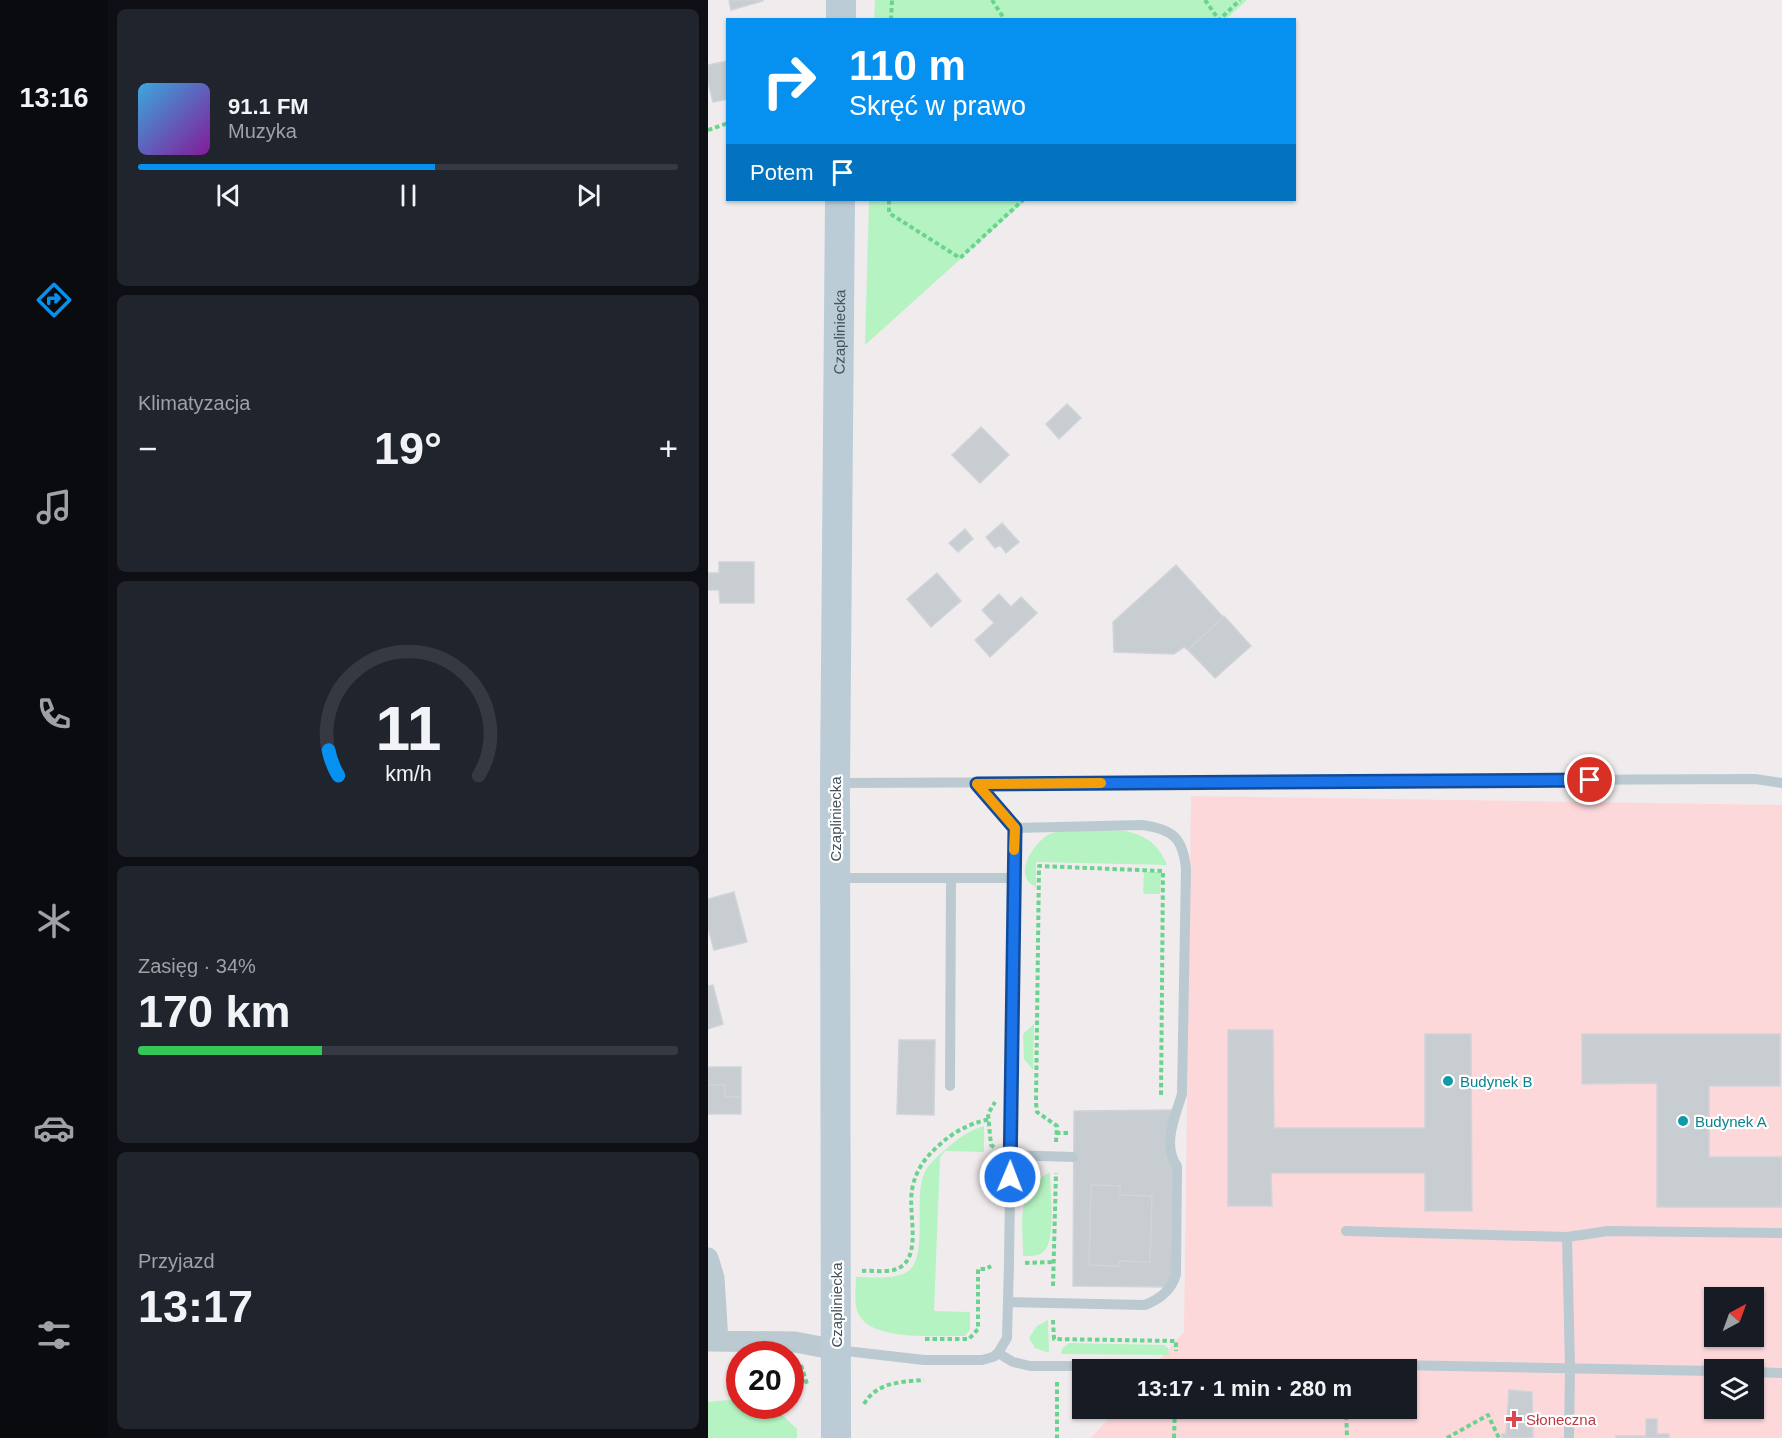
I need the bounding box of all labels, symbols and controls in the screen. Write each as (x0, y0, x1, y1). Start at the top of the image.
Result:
icon: right (750, 42, 828, 120)
text: 110 m (849, 42, 966, 89)
text: 13:16 (19, 83, 89, 113)
text: Skręć w prawo (849, 91, 1026, 121)
text: 91.1 FM (228, 94, 309, 119)
text: Muzyka (228, 120, 297, 142)
icon: arrive (826, 156, 859, 189)
text: Potem (750, 160, 814, 185)
icon: previous (212, 179, 245, 212)
icon: pause (392, 179, 425, 212)
icon: next (572, 179, 605, 212)
icon: directions (33, 279, 75, 321)
street label: Czapliniecka (830, 289, 848, 375)
text: Klimatyzacja (138, 392, 250, 414)
text: 19° (374, 423, 442, 474)
text: − (138, 430, 157, 467)
text: + (659, 430, 678, 467)
icon: music (33, 486, 75, 528)
icon: phone (33, 693, 75, 735)
text: 11 (375, 694, 441, 763)
pin (1564, 754, 1615, 805)
text: km/h (385, 762, 431, 786)
icon: arrive (1573, 763, 1606, 796)
street label: Czapliniecka (827, 776, 844, 862)
icon: climate (33, 900, 75, 942)
text: Zasięg · 34% (138, 955, 256, 977)
text: 170 km (138, 986, 291, 1037)
place label: Budynek B (1460, 1073, 1533, 1090)
marker: Budynek B (1441, 1074, 1455, 1088)
icon: car (33, 1107, 75, 1149)
place label: Budynek A (1695, 1113, 1767, 1130)
marker: Budynek A (1676, 1114, 1690, 1128)
position arrow (978, 1145, 1042, 1209)
text: Przyjazd (138, 1250, 215, 1272)
street label: Czapliniecka (828, 1262, 845, 1348)
text: 13:17 (138, 1281, 253, 1332)
north arrow (1704, 1287, 1764, 1347)
map controls (1704, 1287, 1764, 1419)
icon: filters (33, 1314, 75, 1356)
speed limit sign: 20 (726, 1341, 804, 1419)
button: layers (1704, 1359, 1764, 1419)
text: 13:17 · 1 min · 280 m (1137, 1376, 1352, 1401)
place label: Słoneczna (1526, 1411, 1597, 1428)
marker: Słoneczna (1507, 1412, 1521, 1426)

